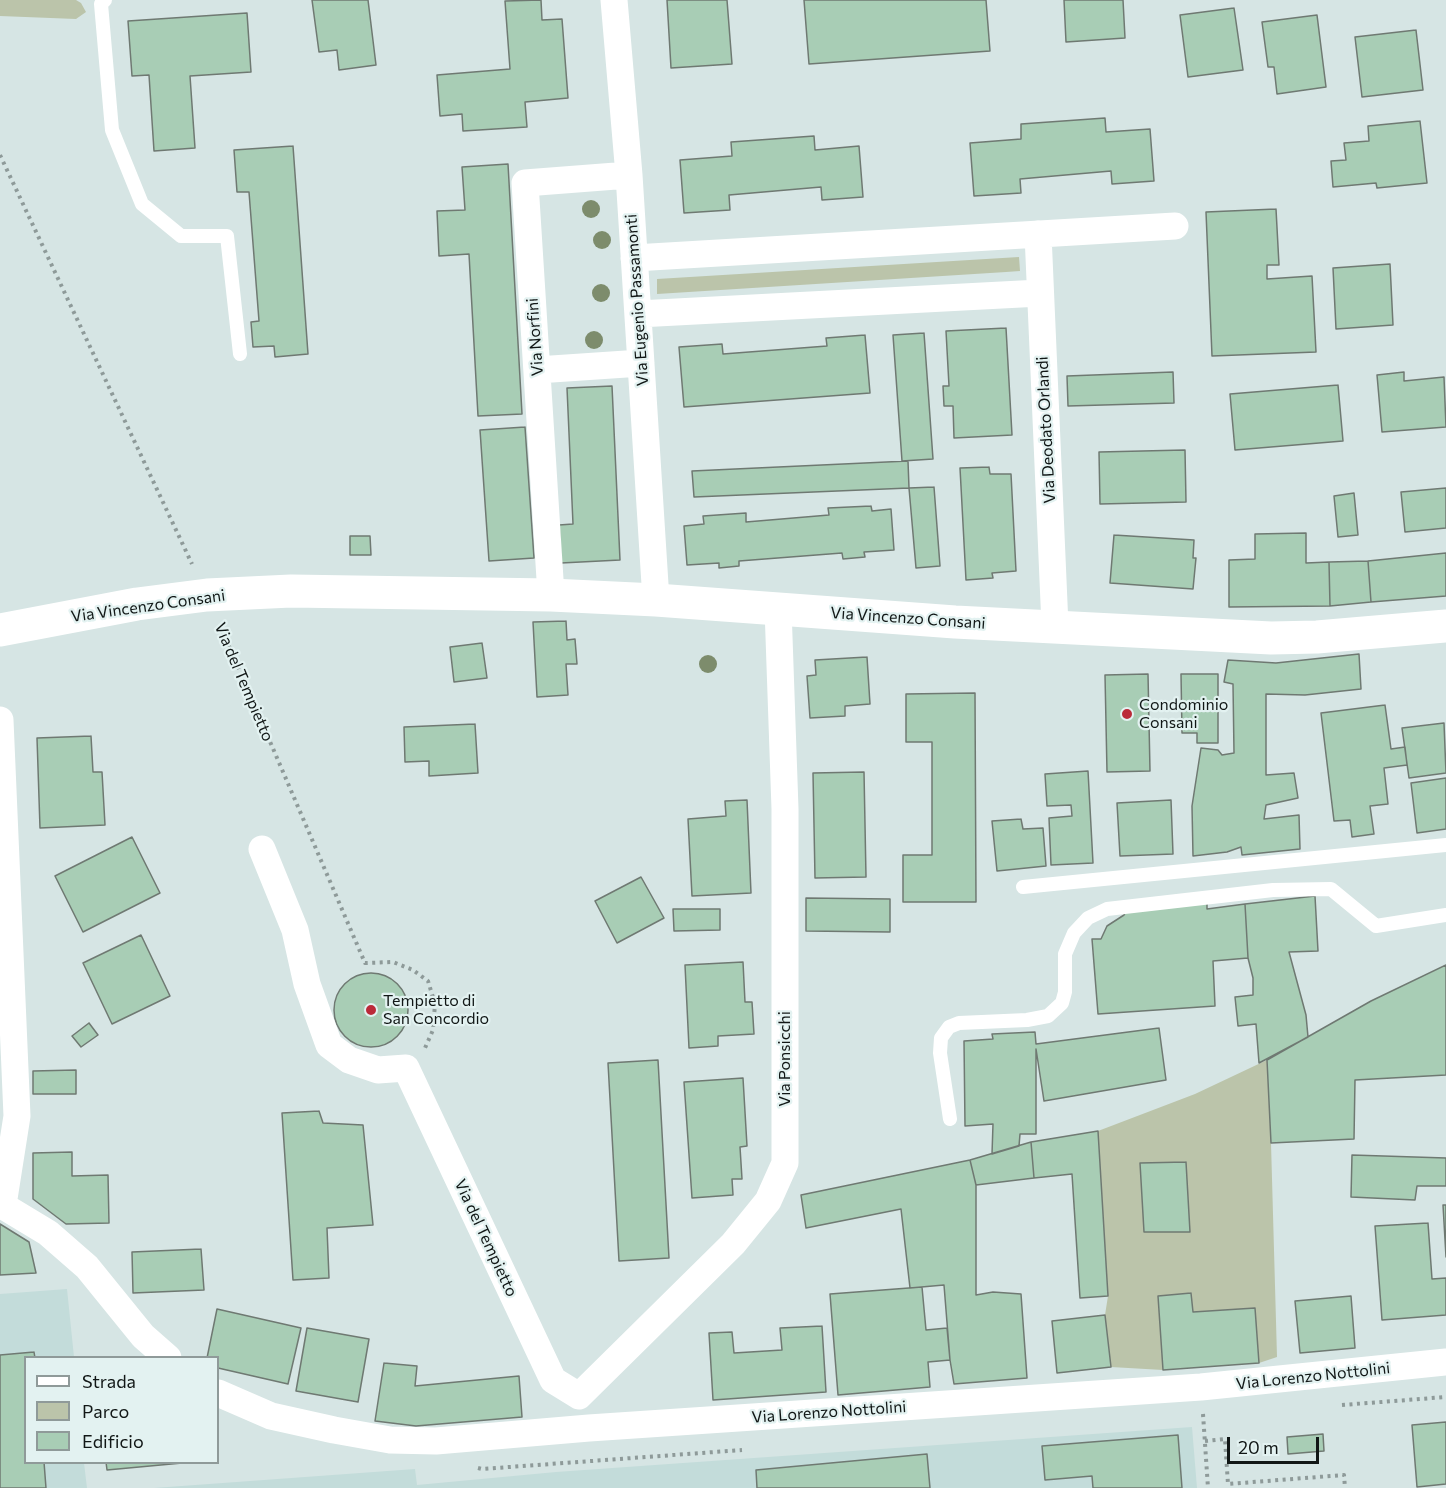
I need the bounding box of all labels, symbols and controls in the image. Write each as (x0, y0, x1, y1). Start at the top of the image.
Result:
street label: Via Eugenio Passamonti (621, 213, 653, 387)
street label: Via Norfini (523, 297, 547, 377)
street label: Via Deodato Orlandi (1033, 356, 1059, 504)
street label: Via Vincenzo Consani (70, 586, 226, 626)
street label: Via Vincenzo Consani (830, 603, 986, 633)
street label: Via del Tempietto (210, 620, 278, 744)
place label: Condominio Consani (1139, 695, 1228, 733)
marker: Condominio Consani (1120, 707, 1134, 721)
place label: Tempietto di San Concordio (383, 991, 489, 1029)
marker: Tempietto di San Concordio (364, 1003, 378, 1017)
street label: Via Ponsicchi (775, 1011, 795, 1107)
street label: Via del Tempietto (450, 1176, 522, 1300)
legend (24, 1356, 219, 1464)
street label: Via Lorenzo Nottolini (1235, 1358, 1391, 1394)
text: Strada (82, 1370, 136, 1392)
street label: Via Lorenzo Nottolini (751, 1397, 907, 1427)
text: Parco (82, 1400, 129, 1422)
scale bar (1230, 1425, 1322, 1463)
text: Edificio (82, 1430, 144, 1452)
text: 20 m (1238, 1436, 1279, 1458)

